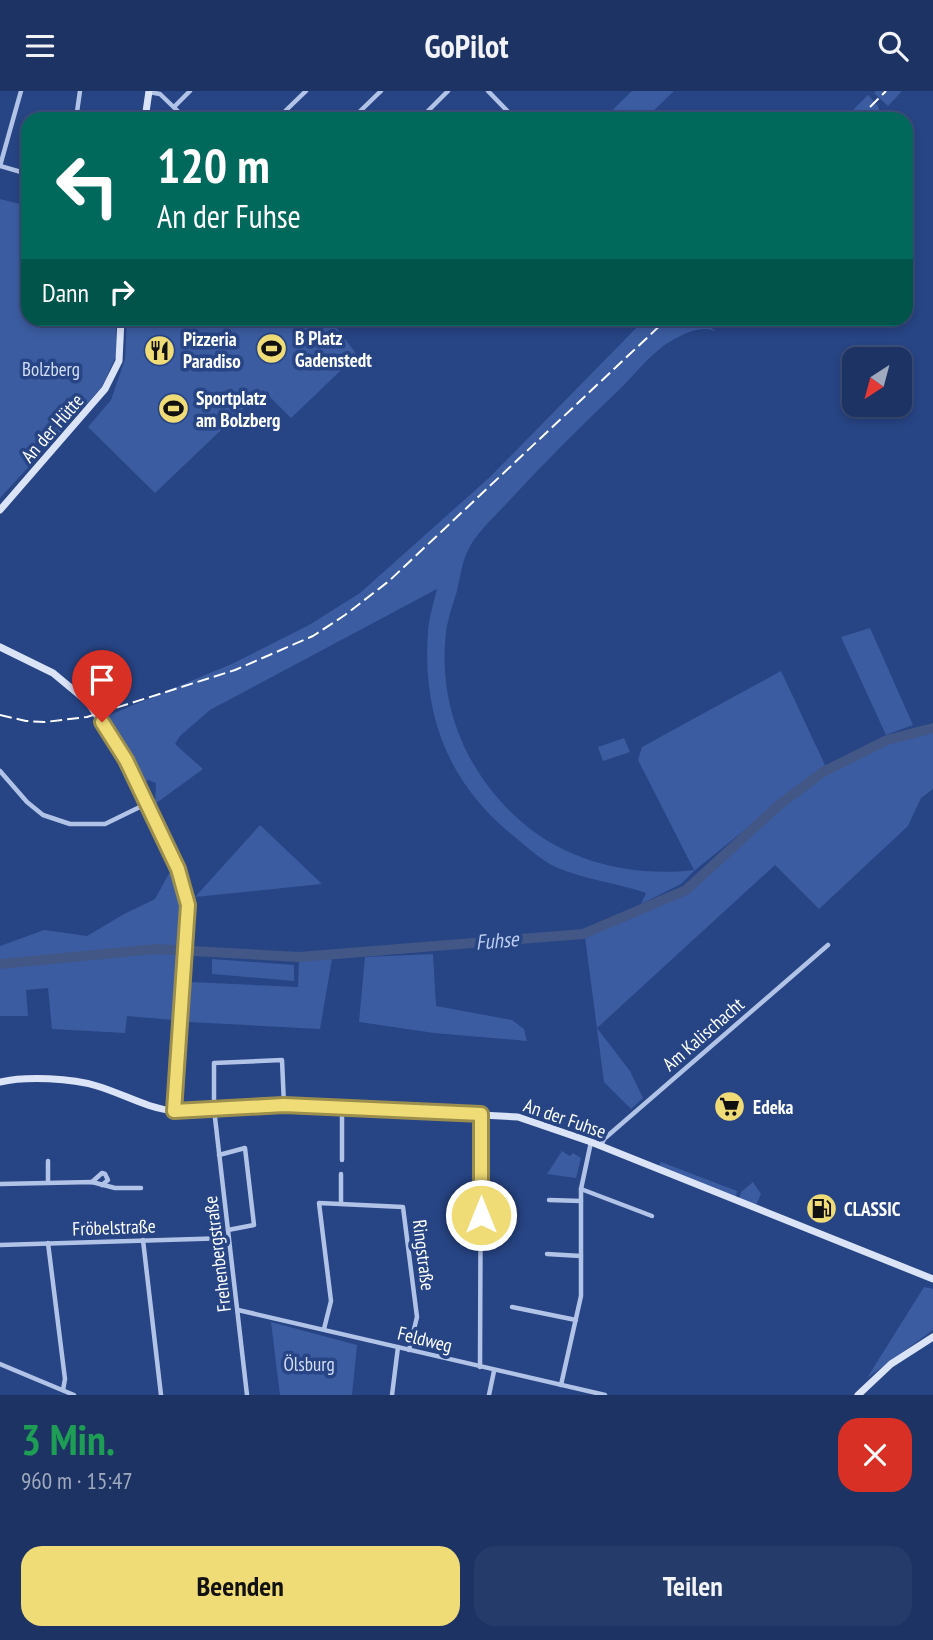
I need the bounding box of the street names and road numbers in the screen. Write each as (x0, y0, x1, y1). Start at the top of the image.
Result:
street label: An der Hütte (16, 389, 88, 467)
street label: Am Kalischacht (657, 992, 749, 1076)
street label: An der Fuhse (521, 1093, 609, 1143)
street label: Frehenbergstraße (198, 1195, 236, 1313)
street label: Fröbelstraße (72, 1214, 156, 1240)
street label: Ringstraße (408, 1218, 440, 1292)
street label: Feldweg (395, 1321, 455, 1357)

